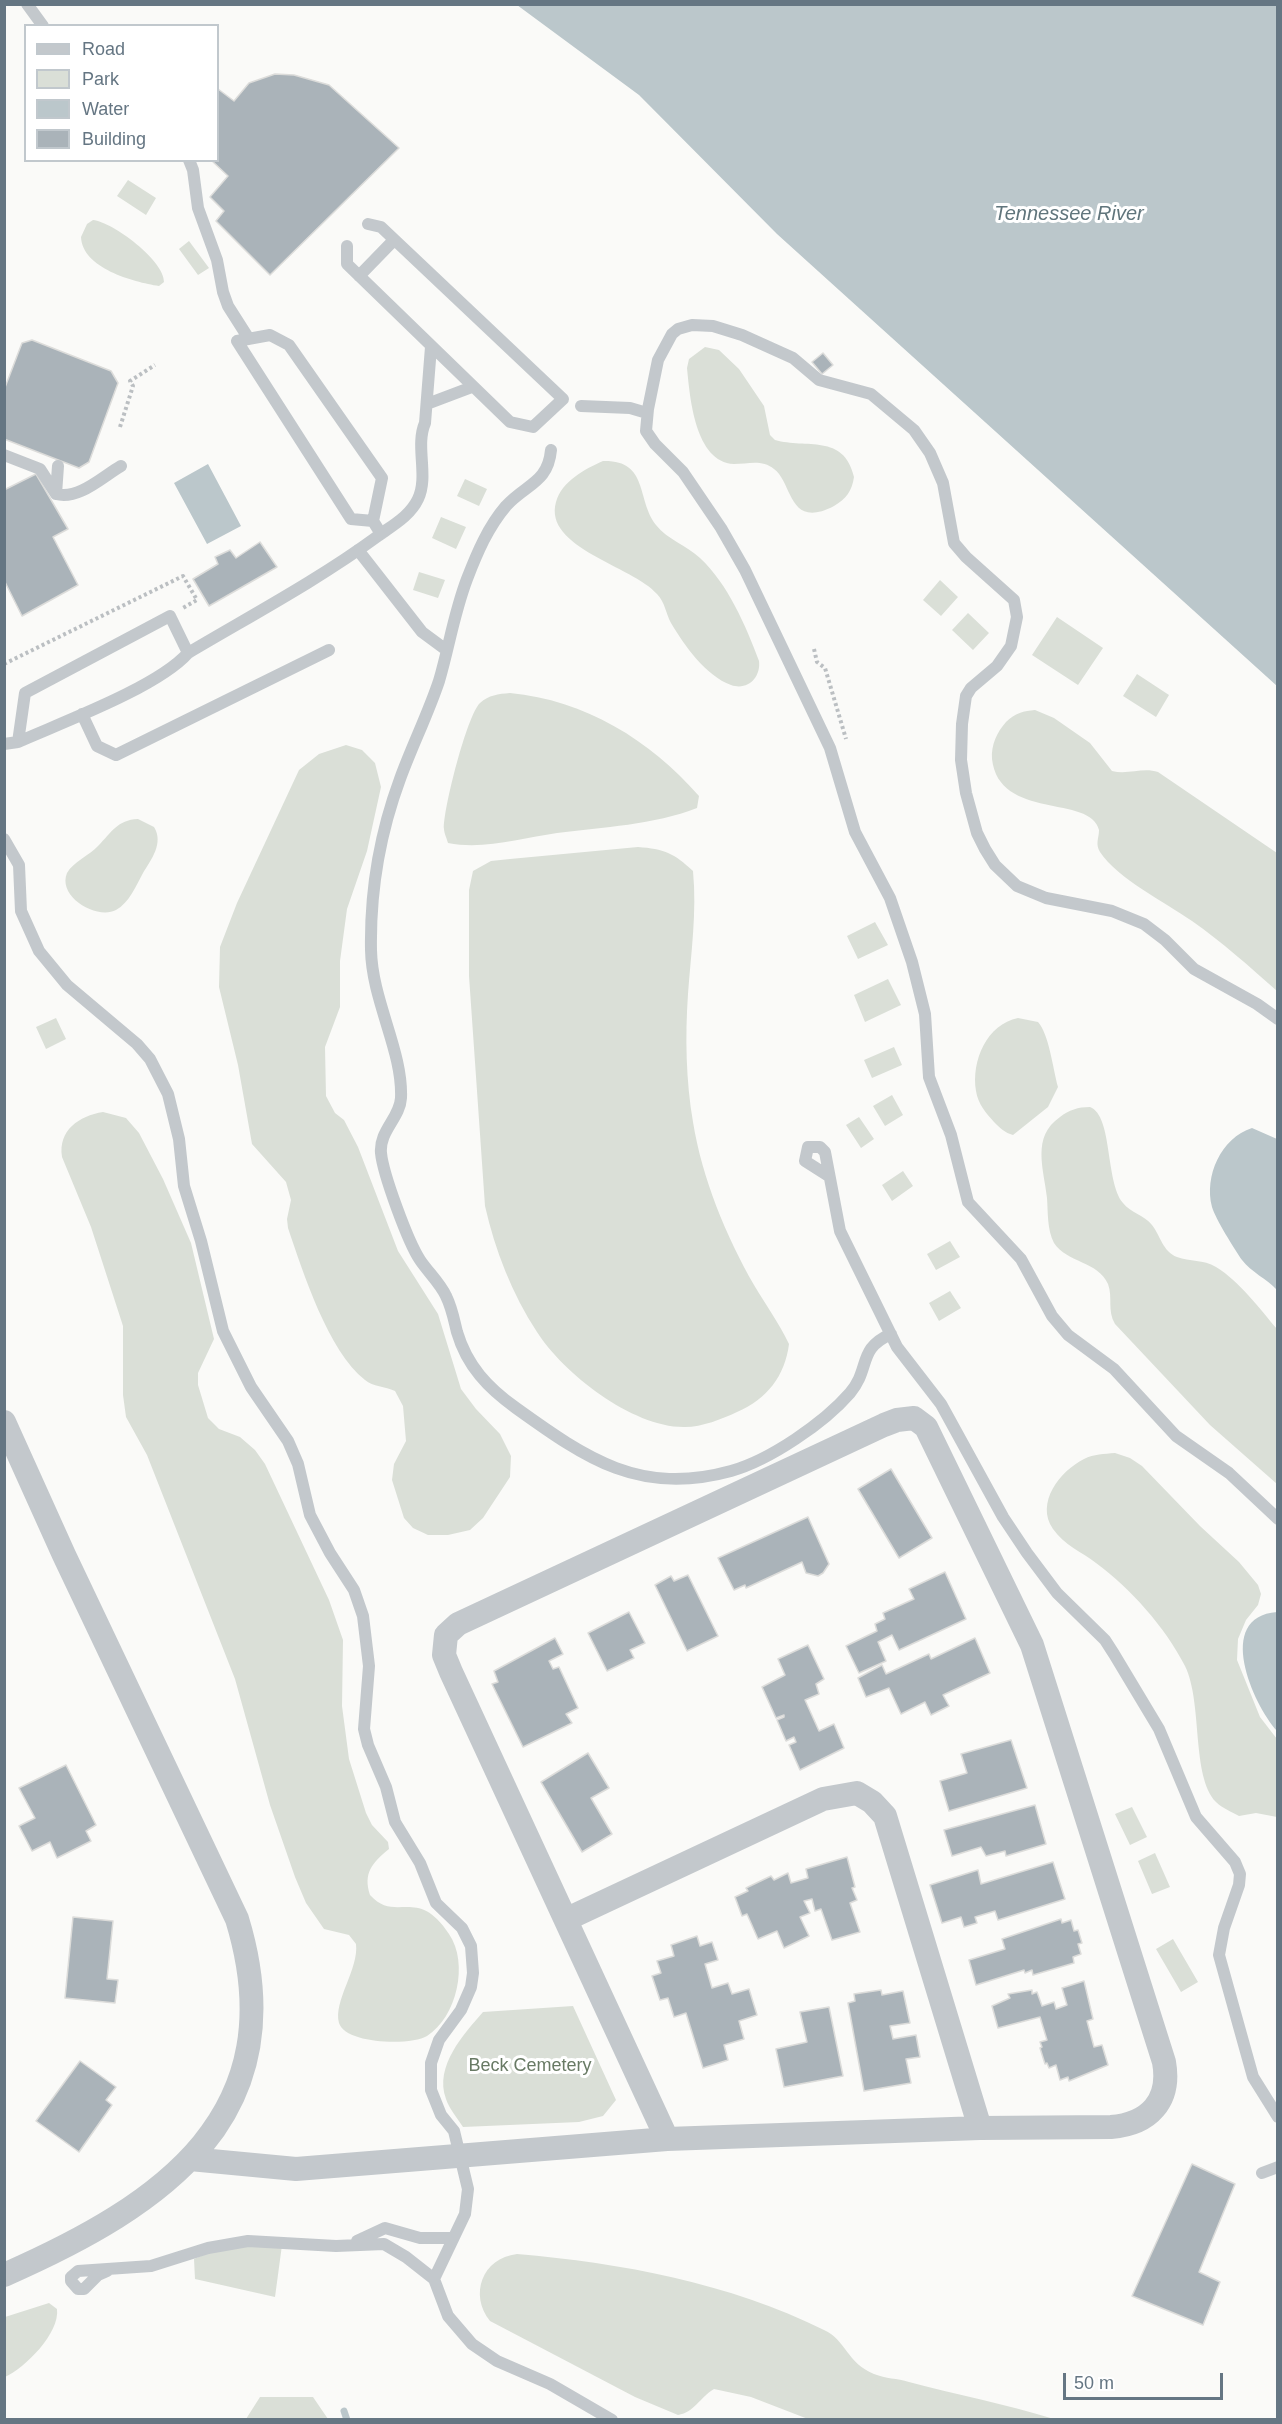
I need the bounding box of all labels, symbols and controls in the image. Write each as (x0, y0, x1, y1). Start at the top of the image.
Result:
legend (24, 24, 219, 162)
text: Road (82, 39, 125, 59)
text: Park (82, 69, 119, 89)
text: Water (82, 99, 129, 119)
text: Building (82, 129, 146, 149)
water label: Tennessee River (994, 202, 1144, 226)
park label: Beck Cemetery (468, 2055, 592, 2077)
scale bar (1066, 2361, 1226, 2399)
text: 50 m (1074, 2373, 1114, 2393)

